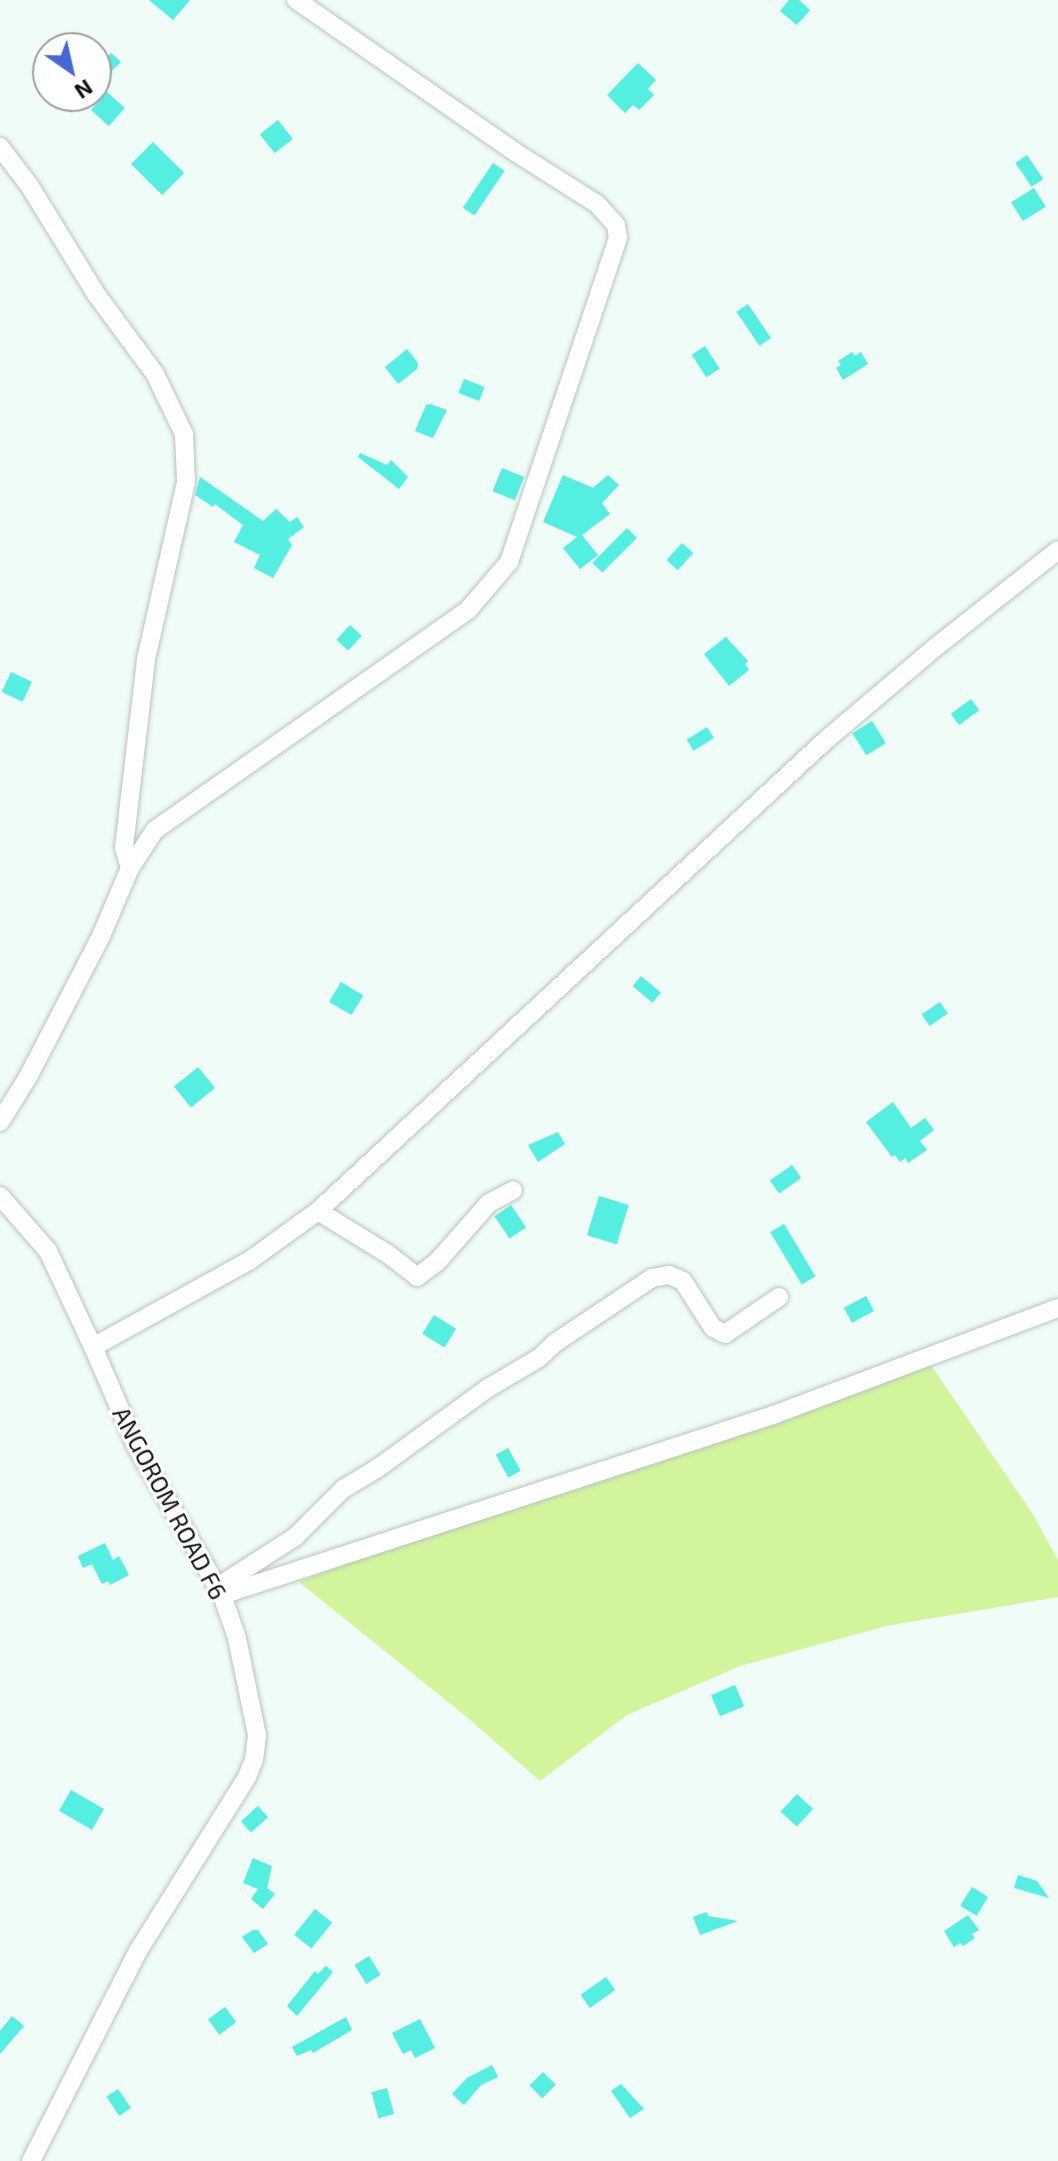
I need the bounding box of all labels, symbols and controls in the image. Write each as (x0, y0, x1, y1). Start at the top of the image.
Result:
north arrow (32, 32, 112, 112)
text: N (70, 75, 98, 105)
street label: ANGOROM ROAD F6 (107, 1402, 233, 1604)

